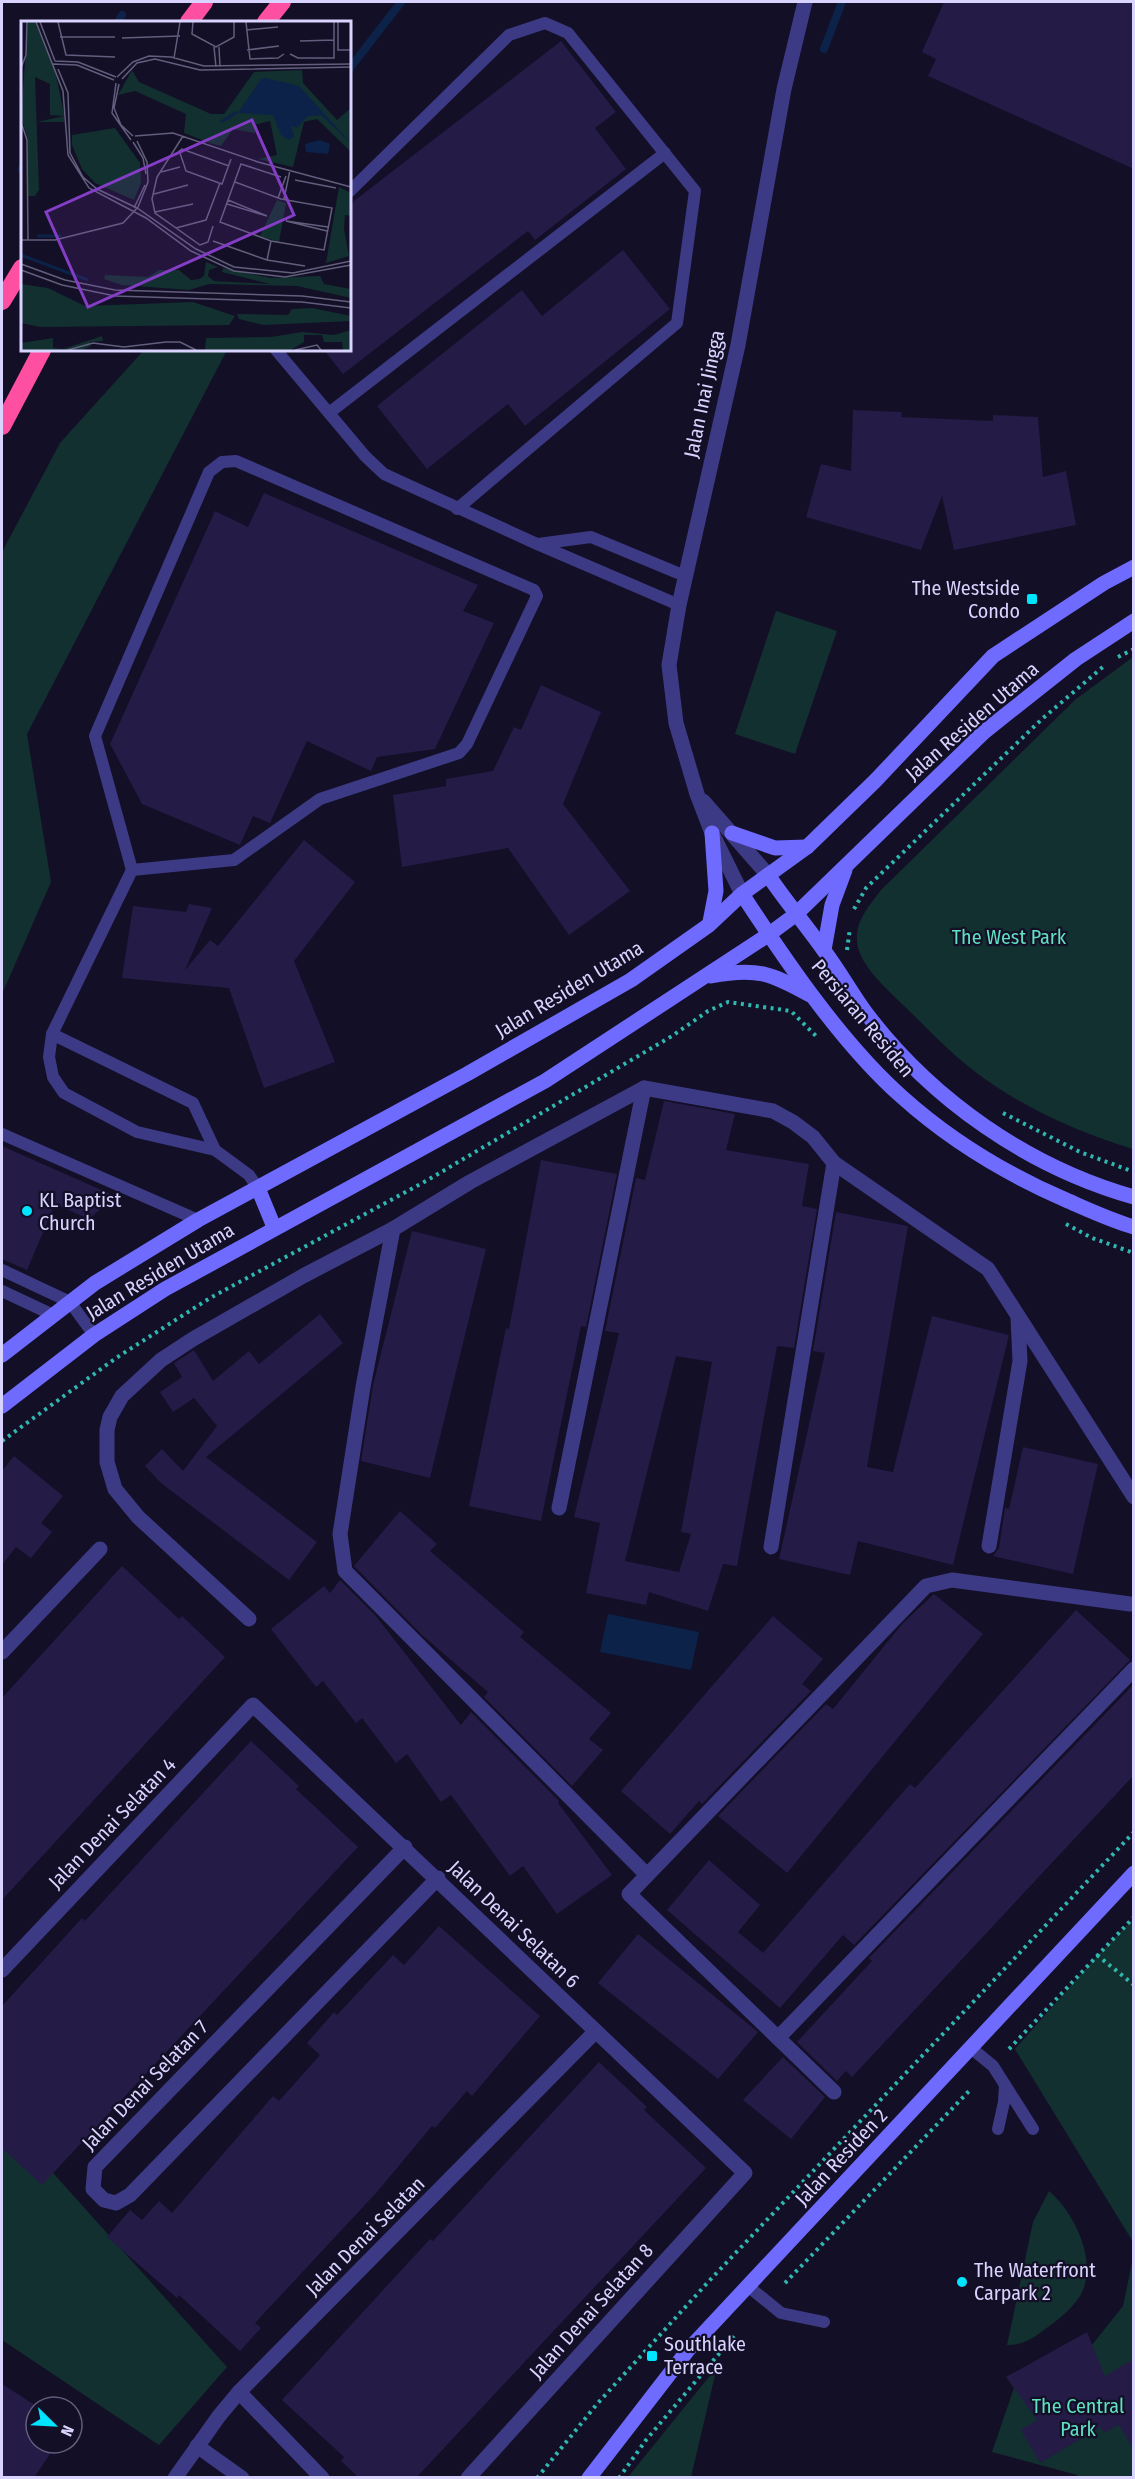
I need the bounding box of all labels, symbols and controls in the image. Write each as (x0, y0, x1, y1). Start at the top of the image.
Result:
inset map (21, 21, 351, 351)
street label: Jalan Inai Jingga (679, 328, 729, 460)
place label: The Westside Condo (912, 576, 1020, 623)
marker: The Westside Condo (1025, 592, 1039, 606)
street label: Jalan Residen Utama (901, 657, 1043, 785)
park label: The West Park (952, 925, 1067, 949)
street label: Jalan Residen Utama (491, 935, 647, 1043)
street label: Persiaran Residen (807, 954, 919, 1082)
place label: KL Baptist Church (39, 1188, 122, 1235)
marker: KL Baptist Church (20, 1204, 34, 1218)
street label: Jalan Residen Utama (82, 1217, 238, 1325)
street label: Jalan Denai Selatan 4 (43, 1752, 181, 1893)
street label: Jalan Denai Selatan 6 (443, 1855, 585, 1993)
street label: Jalan Denai Selatan 7 (77, 2015, 213, 2155)
street label: Jalan Residen 2 (790, 2103, 892, 2211)
street label: Jalan Denai Selatan (301, 2172, 429, 2300)
street label: Jalan Denai Selatan 8 (524, 2239, 658, 2383)
place label: The Waterfront Carpark 2 (974, 2258, 1096, 2305)
marker: The Waterfront Carpark 2 (955, 2275, 969, 2289)
place label: Southlake Terrace (664, 2332, 746, 2379)
marker: Southlake Terrace (645, 2349, 659, 2363)
park label: The Central Park (1032, 2394, 1124, 2441)
north arrow (24, 2395, 84, 2455)
text: N (57, 2423, 78, 2439)

